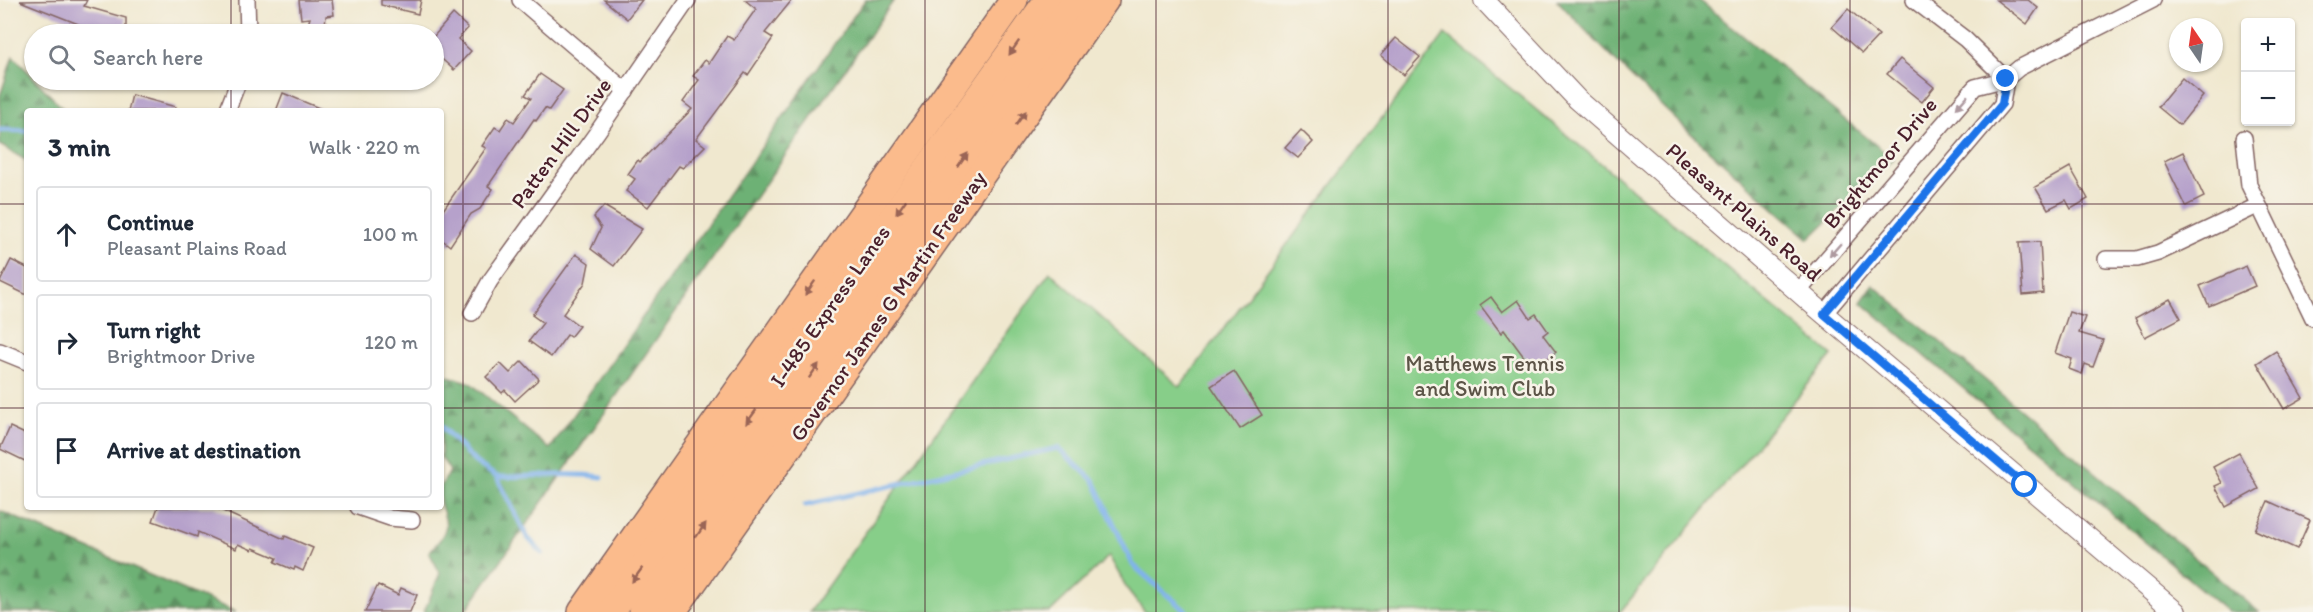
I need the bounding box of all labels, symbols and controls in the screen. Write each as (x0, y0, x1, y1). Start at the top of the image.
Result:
north arrow (2169, 18, 2223, 72)
map controls (2241, 18, 2295, 126)
button: + (2241, 18, 2295, 72)
search box (24, 24, 444, 90)
one-way arrow (1008, 39, 1020, 55)
icon: search (45, 41, 78, 74)
text: Search here (93, 44, 203, 71)
route end (1992, 65, 2018, 91)
button: − (2241, 72, 2295, 126)
street label: Patten Hill Drive (505, 73, 617, 213)
street label: Brightmoor Drive (1817, 92, 1943, 234)
one-way arrow (1956, 94, 1969, 109)
one-way arrow (1015, 111, 1027, 127)
text: 3 min (48, 131, 110, 163)
text: Walk · 220 m (309, 135, 420, 159)
street label: Pleasant Plains Road (1660, 137, 1828, 287)
one-way arrow (957, 153, 969, 169)
street label: Governor James G Martin Freeway (784, 165, 992, 446)
one-way arrow (895, 198, 907, 214)
text: Continue (107, 209, 194, 236)
icon: ahead (50, 218, 83, 251)
street label: I-485 Express Lanes (764, 220, 896, 392)
text: 100 m (363, 222, 418, 246)
text: Pleasant Plains Road (107, 236, 287, 260)
one-way arrow (1829, 242, 1842, 257)
one-way arrow (804, 280, 816, 296)
text: Turn right (107, 317, 201, 344)
icon: right (50, 326, 83, 359)
text: 120 m (365, 330, 418, 354)
text: Brightmoor Drive (107, 344, 255, 368)
park label: Matthews Tennis and Swim Club (1405, 350, 1565, 402)
one-way arrow (808, 363, 819, 379)
one-way arrow (745, 408, 757, 424)
icon: arrive (50, 434, 83, 467)
text: Arrive at destination (107, 437, 301, 464)
route start (2011, 471, 2037, 497)
one-way arrow (695, 522, 706, 538)
one-way arrow (632, 567, 643, 583)

